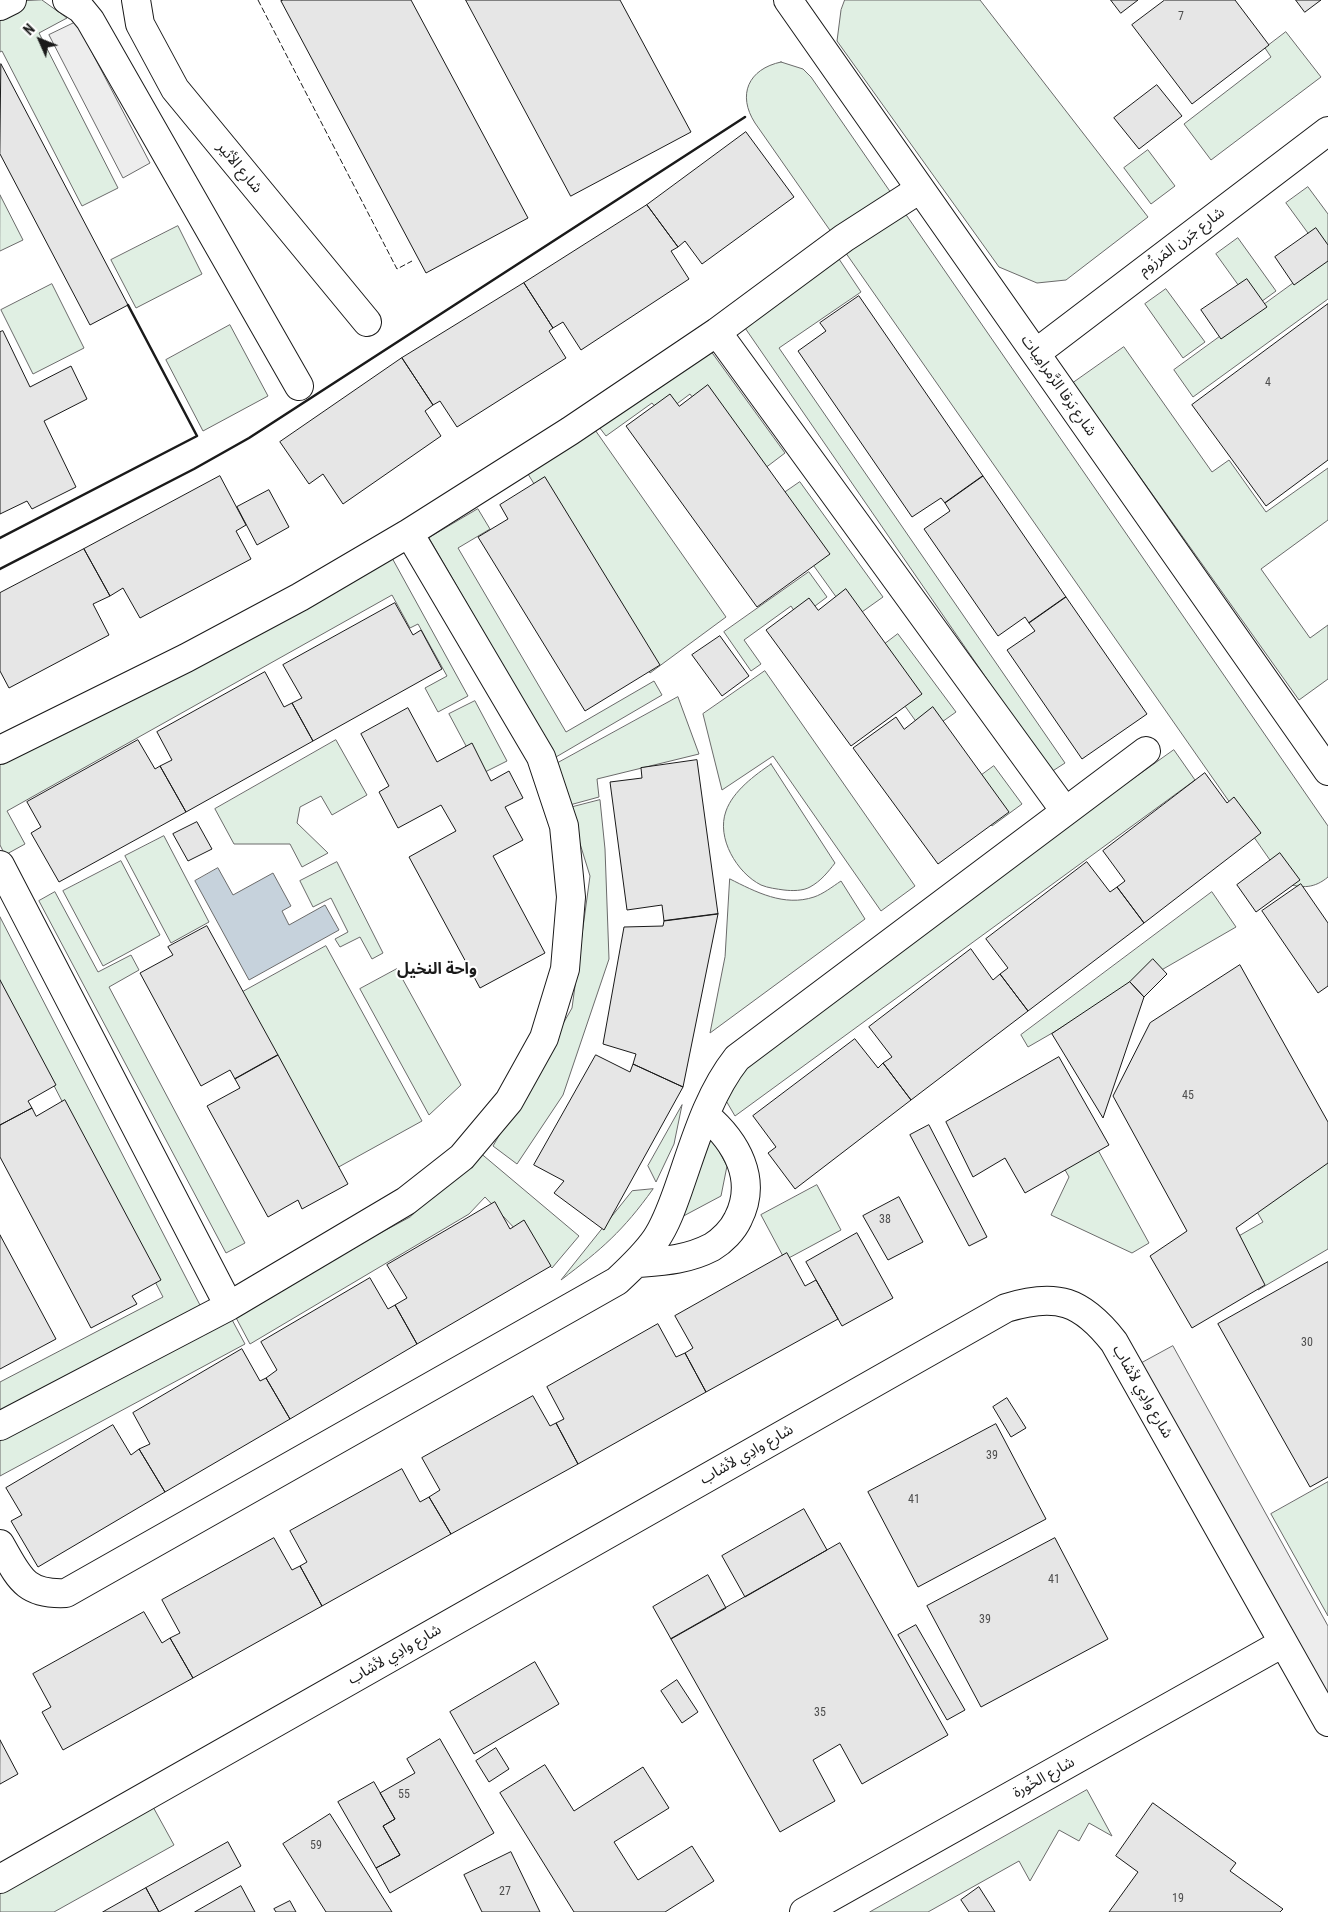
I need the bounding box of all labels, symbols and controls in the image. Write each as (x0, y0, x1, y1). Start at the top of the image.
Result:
house number: 7 (1178, 10, 1184, 24)
north arrow (15, 15, 65, 65)
text: N (20, 21, 38, 38)
street label: شارع الأثير (213, 139, 265, 197)
street label: شارع جَرن المَرزُوم (1136, 204, 1228, 280)
street label: شارع بَرقا الرَّمرامِيات (1016, 332, 1100, 440)
house number: 4 (1265, 376, 1271, 390)
district label: واحة النخيل (397, 960, 477, 980)
house number: 45 (1182, 1089, 1194, 1103)
house number: 38 (879, 1213, 891, 1227)
house number: 30 (1301, 1336, 1313, 1350)
street label: شارع وادِي لأشاب (1108, 1342, 1176, 1442)
street label: شارع وادِي لأشاب (697, 1421, 797, 1489)
house number: 39 (986, 1449, 998, 1463)
house number: 41 (908, 1493, 920, 1507)
house number: 41 (1048, 1573, 1060, 1587)
house number: 39 (979, 1613, 991, 1627)
street label: شارع وادِي لأشاب (345, 1621, 445, 1689)
house number: 35 (814, 1706, 826, 1720)
street label: شارع الخُورة (1010, 1754, 1078, 1802)
house number: 55 (398, 1788, 410, 1802)
house number: 59 (310, 1839, 322, 1853)
house number: 27 (499, 1885, 511, 1899)
house number: 19 (1172, 1892, 1184, 1906)

